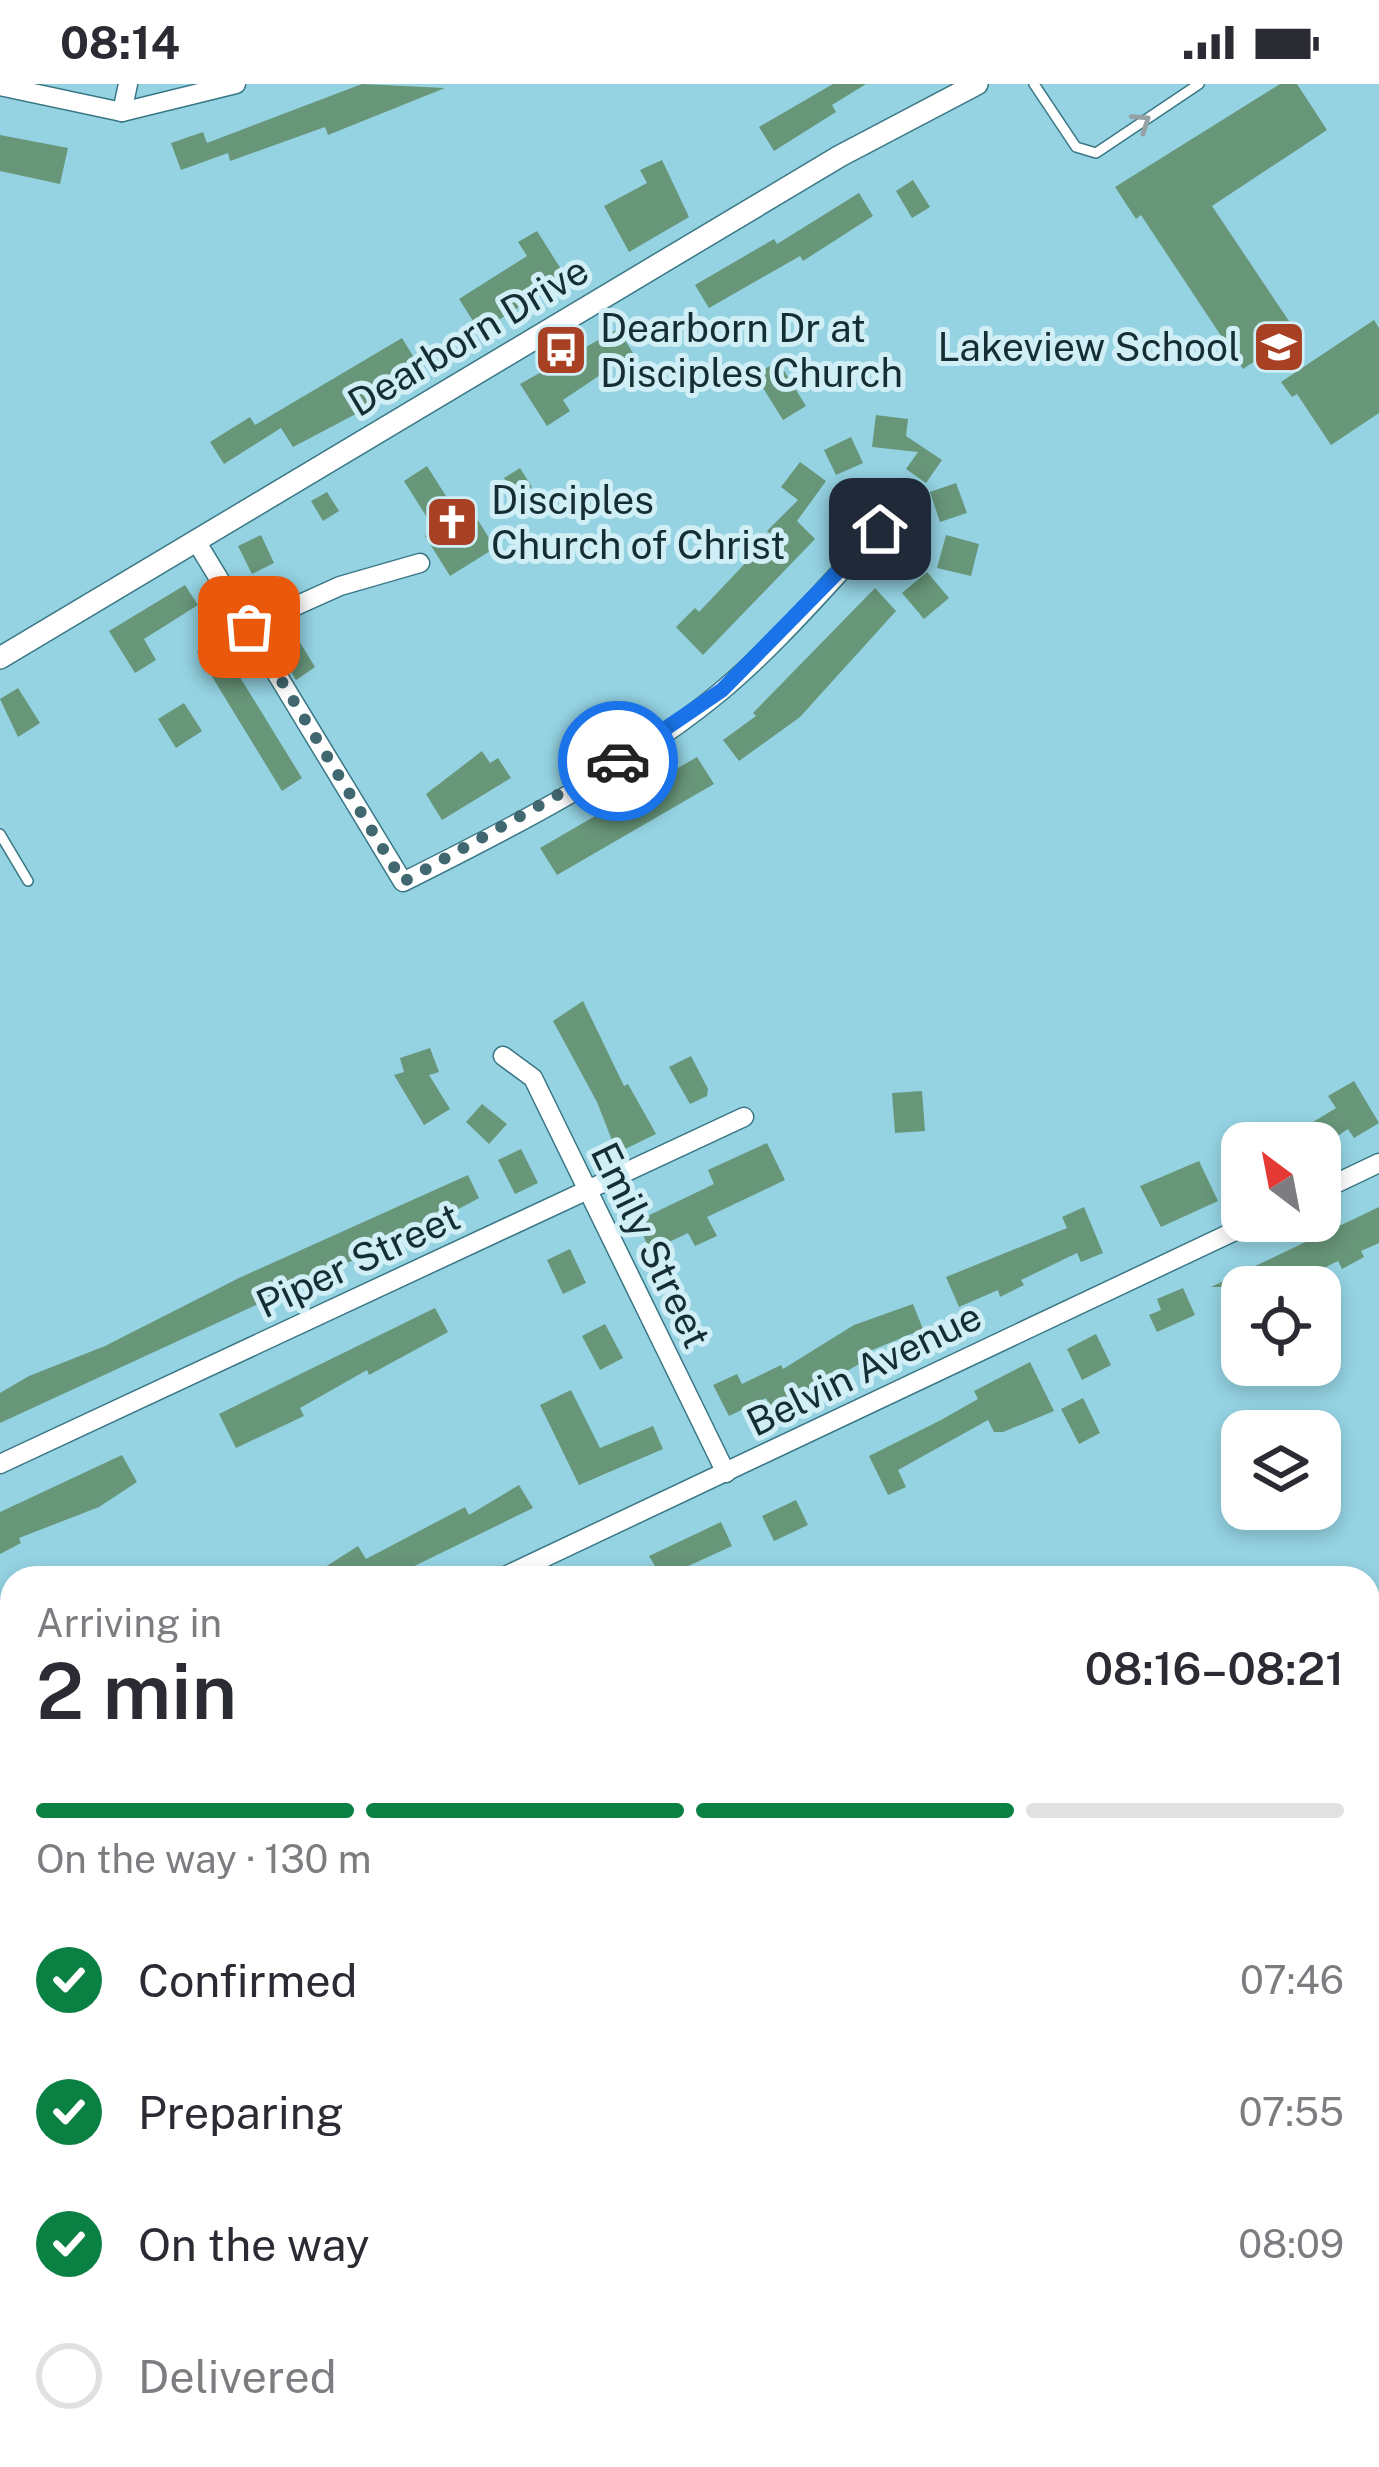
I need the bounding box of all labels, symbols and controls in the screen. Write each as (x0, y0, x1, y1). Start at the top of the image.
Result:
text: 08:14 (60, 16, 180, 69)
one-way arrow (1129, 115, 1151, 137)
street label: Dearborn Drive (340, 246, 596, 426)
place label: Dearborn Dr at Disciples Church (600, 305, 903, 396)
school or university icon: Lakeview School (1251, 319, 1307, 375)
bus stop icon: Dearborn Dr at Disciples Church (533, 322, 589, 378)
place label: Lakeview School (937, 324, 1240, 370)
place label: Disciples Church of Christ (491, 477, 785, 568)
pin (829, 478, 931, 580)
church icon: Disciples Church of Christ (424, 494, 480, 550)
icon: home (847, 496, 913, 562)
pin (198, 576, 300, 678)
icon: bag (216, 594, 282, 660)
courier (558, 701, 678, 821)
icon: car (585, 728, 651, 794)
north arrow (1221, 1122, 1341, 1242)
map controls (1221, 1122, 1341, 1530)
street label: Emily Street (582, 1135, 720, 1355)
street label: Piper Street (249, 1193, 467, 1327)
button: locate (1221, 1266, 1341, 1386)
street label: Belvin Avenue (739, 1292, 989, 1446)
button: layers (1221, 1410, 1341, 1530)
text: Arriving in (36, 1600, 222, 1646)
text: 08:16–08:21 (1085, 1642, 1344, 1695)
text: 2 min (36, 1645, 237, 1737)
text: On the way · 130 m (36, 1836, 372, 1882)
icon: check (36, 1947, 102, 2013)
text: Confirmed (138, 1954, 357, 2007)
text: 07:46 (1240, 1957, 1344, 2003)
icon: check (36, 2079, 102, 2145)
text: Preparing (138, 2086, 344, 2139)
text: 07:55 (1239, 2089, 1344, 2135)
icon: check (36, 2211, 102, 2277)
text: On the way (138, 2218, 370, 2271)
text: 08:09 (1238, 2221, 1344, 2267)
text: Delivered (138, 2350, 337, 2403)

